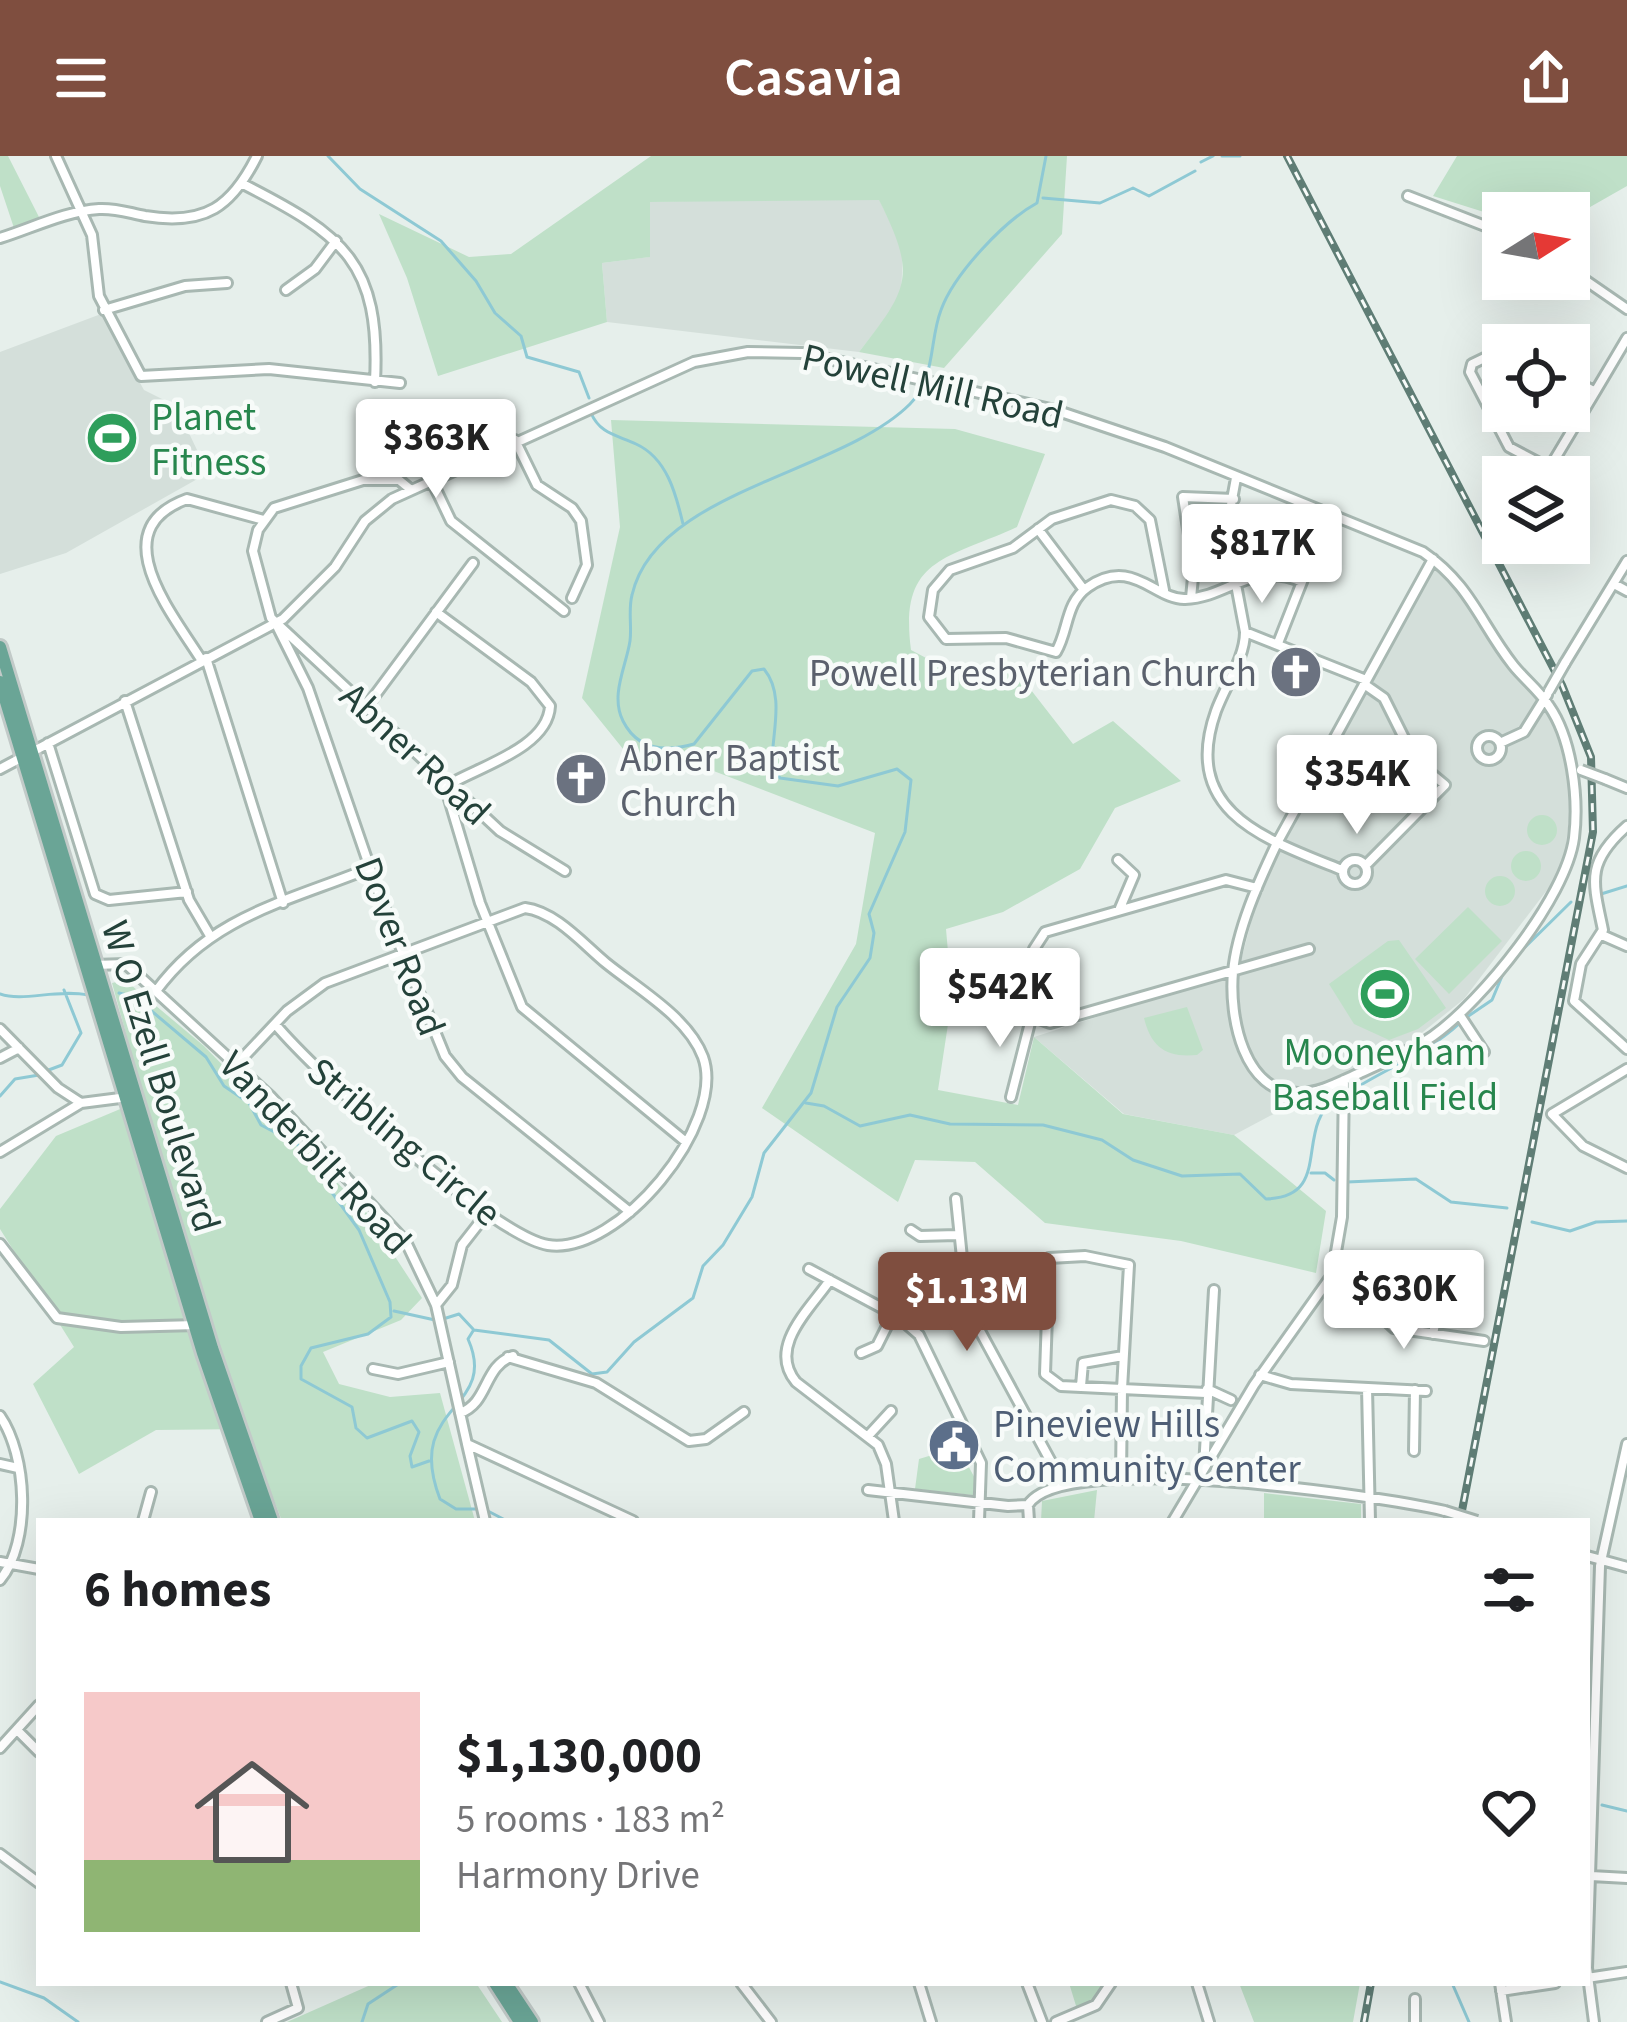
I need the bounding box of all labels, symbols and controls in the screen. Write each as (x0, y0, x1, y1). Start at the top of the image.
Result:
text: Casavia (724, 40, 903, 117)
icon: menu (48, 45, 114, 111)
icon: share (1513, 45, 1579, 111)
north arrow (1482, 192, 1590, 300)
map controls (1482, 192, 1590, 564)
button: locate (1482, 324, 1590, 432)
street label: Powell Mill Road (796, 330, 1069, 444)
place label: Planet Fitness (151, 390, 266, 491)
pin: $363K (352, 399, 520, 501)
sports icon: Planet Fitness (84, 410, 140, 466)
text: $363K (383, 410, 489, 466)
button: layers (1482, 456, 1590, 564)
pin: $817K (1178, 504, 1346, 606)
text: $817K (1209, 515, 1315, 571)
church icon: Powell Presbyterian Church (1268, 644, 1324, 700)
place label: Powell Presbyterian Church (809, 646, 1257, 702)
street label: Abner Road (327, 670, 503, 839)
place label: Abner Baptist Church (620, 731, 840, 832)
pin: $354K (1273, 735, 1441, 837)
text: $354K (1304, 746, 1410, 802)
church icon: Abner Baptist Church (553, 751, 609, 807)
street label: Dover Road (339, 849, 459, 1044)
street label: W O Ezell Boulevard (86, 914, 234, 1239)
pin: $542K (916, 948, 1084, 1050)
text: $542K (947, 959, 1053, 1015)
sports icon: Mooneyham Baseball Field (1357, 966, 1413, 1022)
place label: Mooneyham Baseball Field (1272, 1025, 1498, 1126)
street label: Vanderbilt Road (205, 1039, 424, 1268)
street label: Stribling Circle (294, 1045, 513, 1241)
pin: $630K (1320, 1250, 1488, 1352)
pin: $1.13M (869, 1252, 1065, 1354)
text: $630K (1351, 1261, 1457, 1317)
text: $1.13M (905, 1263, 1029, 1319)
place label: Pineview Hills Community Center (993, 1397, 1301, 1498)
public building icon: Pineview Hills Community Center (926, 1417, 982, 1473)
text: 6 homes (84, 1554, 271, 1626)
icon: filters (1476, 1557, 1542, 1623)
text: $1,130,000 (456, 1720, 702, 1792)
icon: home (180, 1740, 324, 1884)
icon: heart (1476, 1779, 1542, 1845)
text: 5 rooms · 183 m² (456, 1792, 725, 1848)
text: Harmony Drive (456, 1848, 700, 1904)

